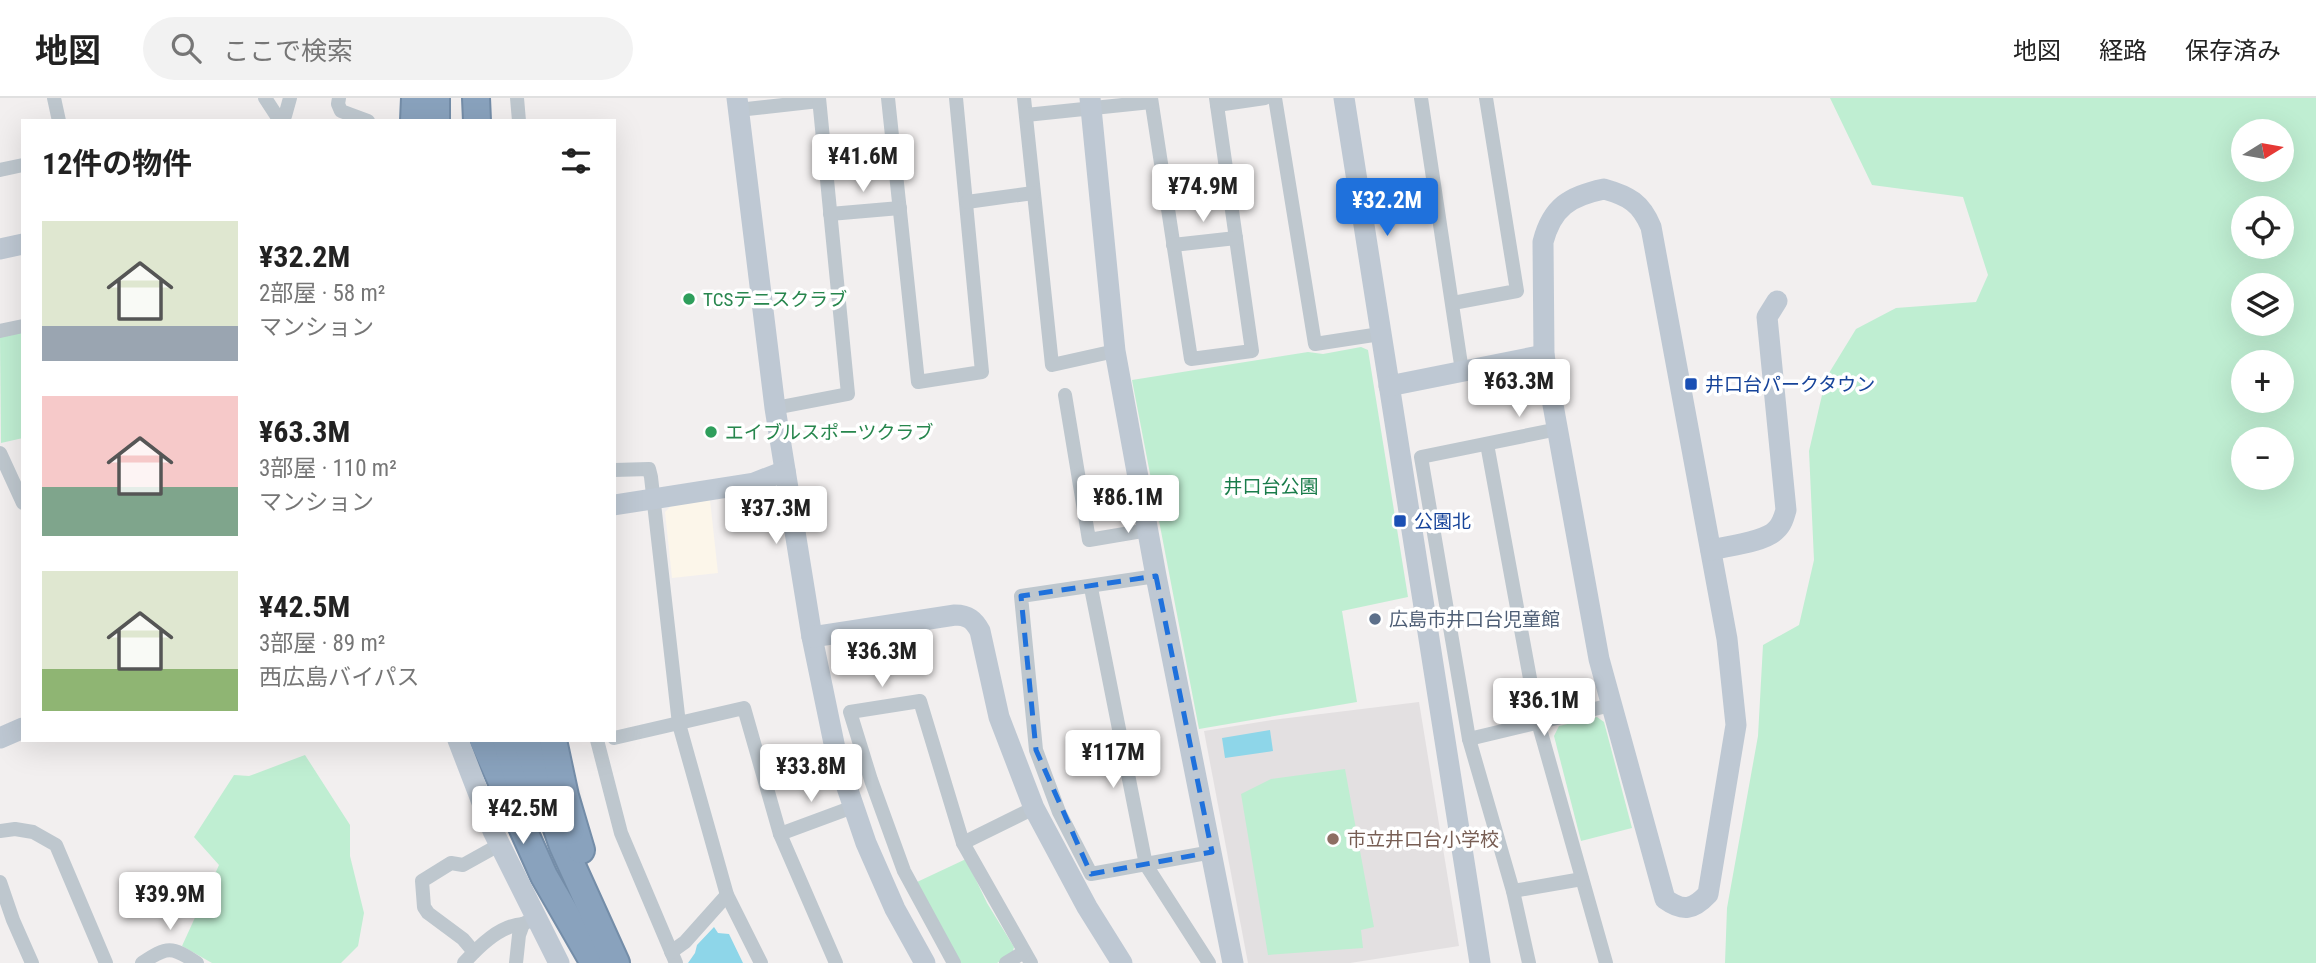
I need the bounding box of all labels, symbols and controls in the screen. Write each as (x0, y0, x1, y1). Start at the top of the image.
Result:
search box (143, 17, 633, 80)
icon: search (167, 29, 205, 67)
text: 地図 (35, 31, 101, 70)
text: ここで検索 (223, 36, 353, 66)
text: 地図 (2013, 37, 2061, 65)
text: 経路 (2099, 37, 2147, 65)
text: 保存済み (2185, 37, 2281, 65)
north arrow (2231, 119, 2294, 182)
map controls (2231, 119, 2294, 490)
pin: ¥41.6M (806, 134, 920, 194)
icon: filters (557, 142, 595, 180)
text: ¥41.6M (828, 143, 898, 170)
text: 12件の物件 (42, 146, 192, 181)
pin: ¥74.9M (1146, 164, 1260, 224)
text: ¥74.9M (1168, 173, 1238, 200)
pin: ¥32.2M (1330, 178, 1444, 238)
text: ¥32.2M (1352, 187, 1422, 214)
button: locate (2231, 196, 2294, 259)
text: ¥32.2M (259, 239, 350, 274)
icon: home (98, 249, 182, 333)
button: layers (2231, 273, 2294, 336)
text: 2部屋 · 58 m² (259, 280, 385, 307)
place label: TCSテニスクラブ (703, 288, 847, 311)
marker: TCSテニスクラブ (681, 291, 697, 307)
text: マンション (259, 314, 374, 341)
button: + (2231, 350, 2294, 413)
pin: ¥63.3M (1462, 360, 1576, 419)
text: ¥63.3M (1484, 368, 1554, 395)
place label: 井口台パークタウン (1705, 373, 1875, 396)
marker: 井口台パークタウン (1683, 376, 1699, 392)
text: ¥63.3M (259, 414, 350, 449)
place label: エイブルスポーツクラブ (725, 421, 934, 444)
icon: home (98, 424, 182, 508)
marker: エイブルスポーツクラブ (703, 424, 719, 440)
button: − (2231, 427, 2294, 490)
text: 3部屋 · 110 m² (259, 455, 397, 482)
park label: 井口台公園 (1223, 475, 1319, 498)
pin: ¥86.1M (1071, 476, 1185, 535)
text: ¥86.1M (1093, 484, 1163, 511)
pin: ¥37.3M (719, 486, 833, 546)
text: マンション (259, 489, 374, 516)
text: ¥37.3M (741, 495, 811, 522)
place label: 公園北 (1414, 510, 1471, 533)
marker: 公園北 (1392, 513, 1408, 529)
text: ¥42.5M (259, 589, 350, 624)
icon: home (98, 599, 182, 683)
place label: 広島市井口台児童館 (1389, 608, 1560, 631)
marker: 広島市井口台児童館 (1367, 611, 1383, 627)
text: 3部屋 · 89 m² (259, 630, 385, 657)
pin: ¥36.3M (825, 630, 939, 689)
text: ¥36.3M (847, 638, 917, 665)
text: 西広島バイパス (259, 664, 420, 691)
pin: ¥36.1M (1487, 678, 1601, 738)
text: ¥36.1M (1509, 687, 1579, 714)
pin: ¥117M (1064, 730, 1162, 790)
text: ¥117M (1081, 739, 1145, 766)
pin: ¥33.8M (754, 744, 868, 804)
text: ¥33.8M (776, 753, 846, 780)
pin: ¥42.5M (466, 786, 580, 846)
text: ¥42.5M (488, 795, 558, 822)
place label: 市立井口台小学校 (1347, 828, 1499, 851)
marker: 市立井口台小学校 (1325, 831, 1341, 847)
pin: ¥39.9M (113, 872, 227, 932)
text: ¥39.9M (135, 881, 205, 908)

